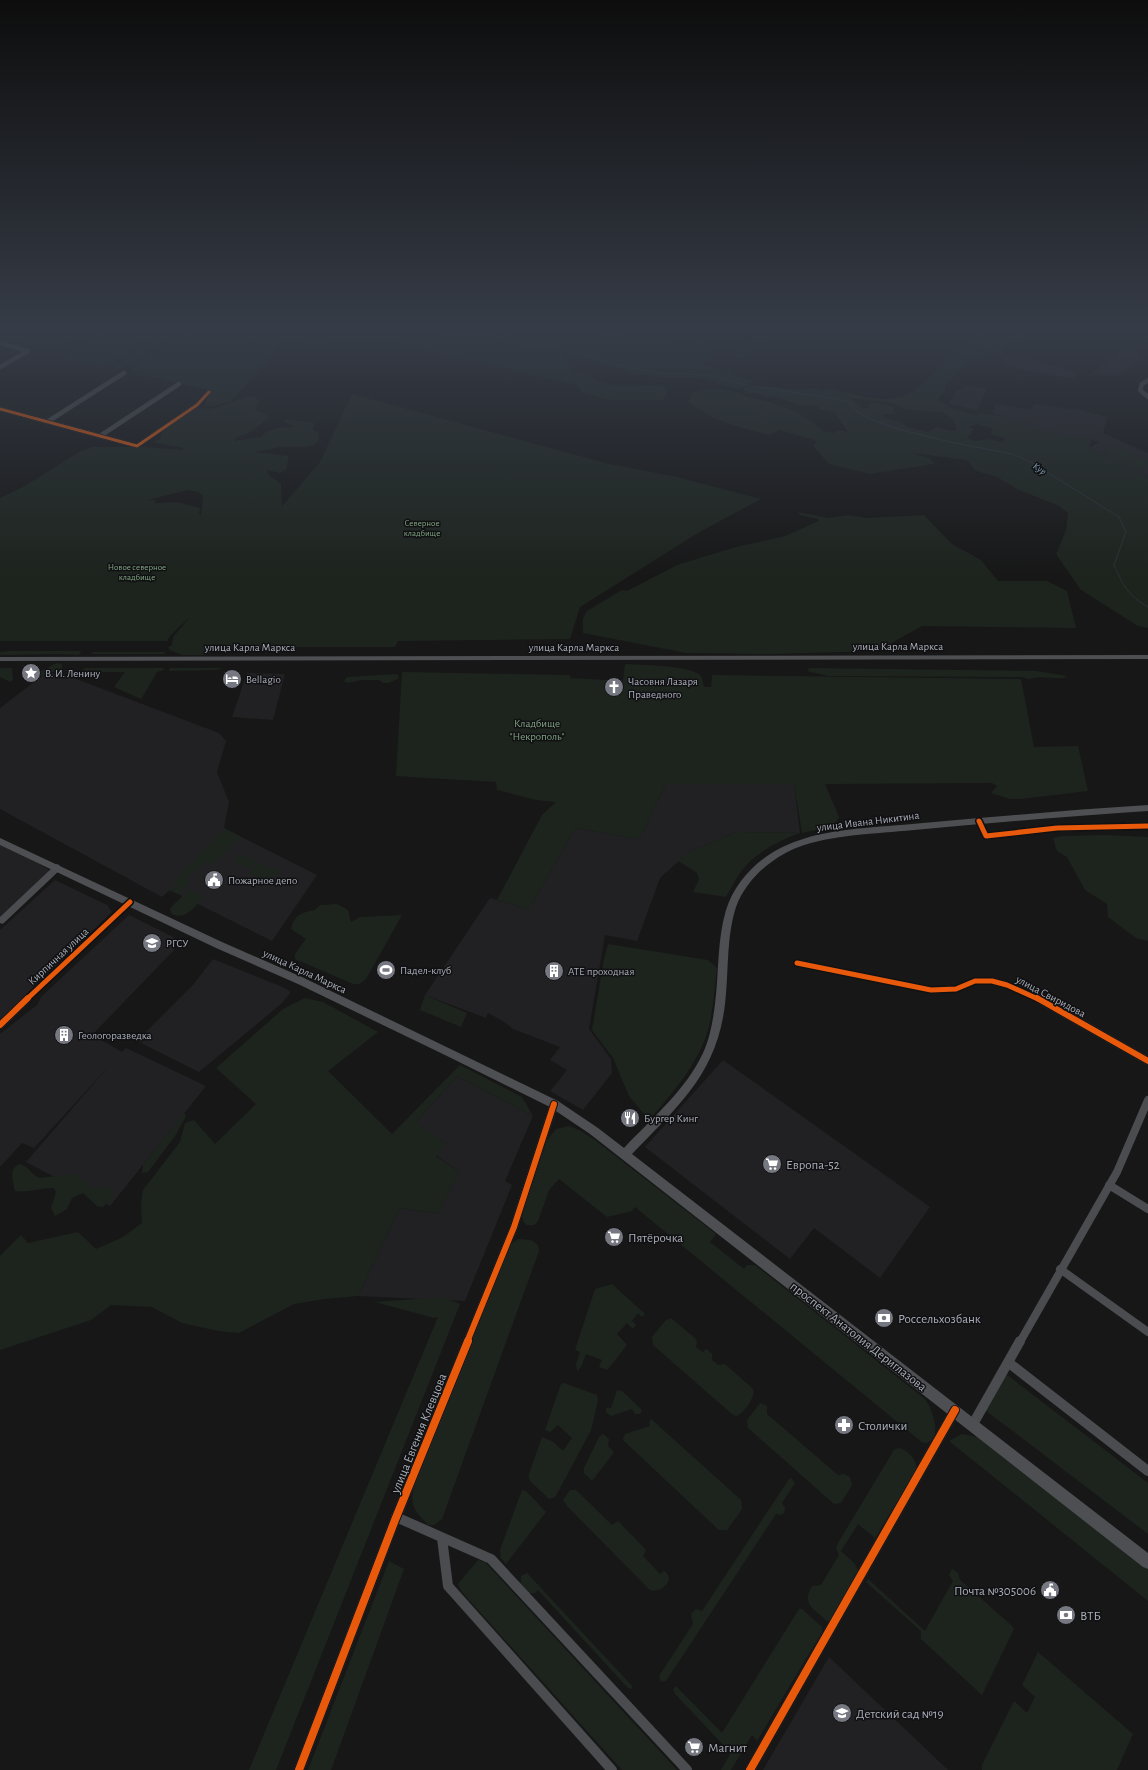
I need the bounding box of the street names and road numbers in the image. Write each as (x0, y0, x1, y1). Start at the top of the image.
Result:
street label: улица Карла Маркса (852, 641, 943, 652)
street label: улица Карла Маркса (204, 642, 295, 653)
street label: улица Карла Маркса (528, 642, 619, 653)
street label: улица Ивана Никитина (815, 810, 920, 833)
street label: Кирпичная улица (26, 926, 91, 987)
street label: улица Карла Маркса (261, 947, 348, 996)
street label: улица Свиридова (1013, 973, 1087, 1019)
street label: проспект Анатолия Дериглазова (788, 1280, 929, 1394)
street label: улица Евгения Клевцова (389, 1372, 449, 1496)

